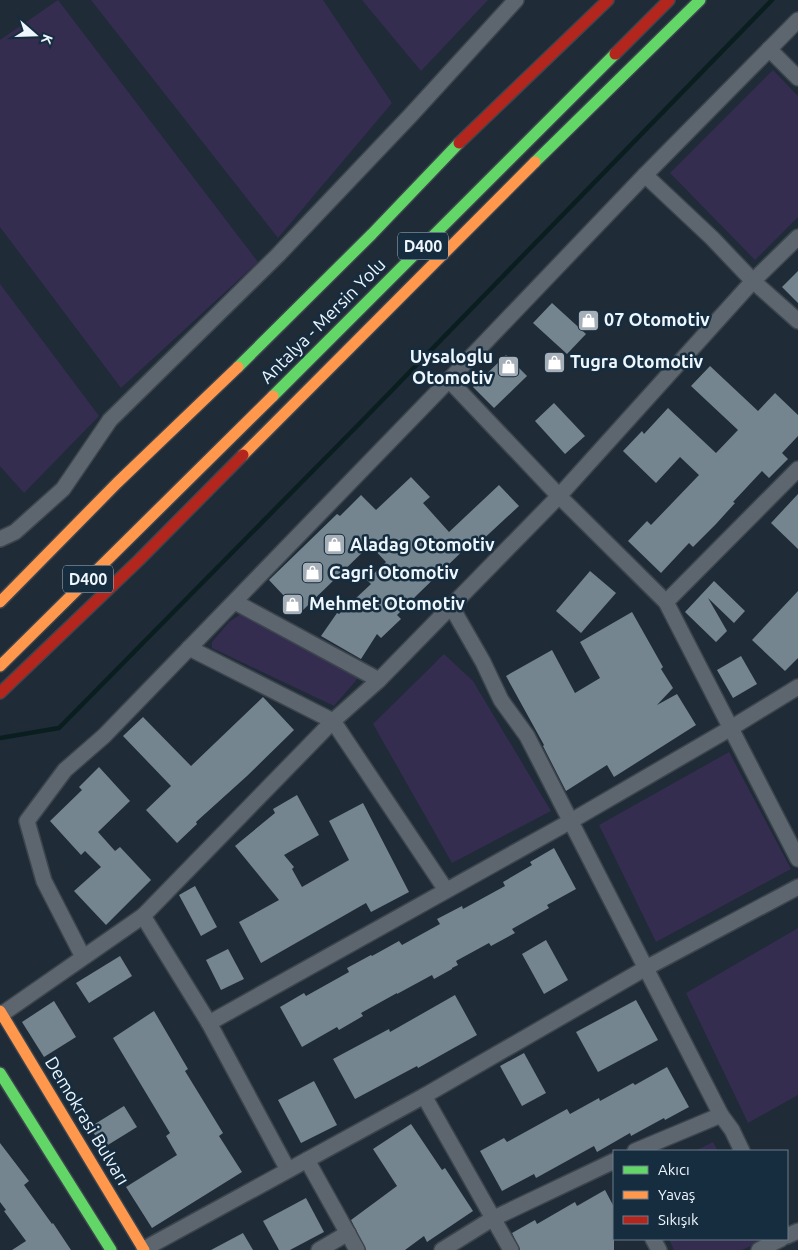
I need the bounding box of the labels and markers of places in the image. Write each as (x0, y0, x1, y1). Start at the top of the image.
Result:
shop icon: 07 Otomotiv (576, 308, 600, 332)
place label: 07 Otomotiv (604, 309, 710, 329)
place label: Uysaloglu Otomotiv (410, 346, 493, 387)
shop icon: Tugra Otomotiv (542, 350, 566, 374)
place label: Tugra Otomotiv (570, 351, 704, 371)
shop icon: Uysaloglu Otomotiv (497, 355, 521, 379)
shop icon: Aladag Otomotiv (322, 533, 346, 557)
place label: Aladag Otomotiv (350, 534, 495, 554)
shop icon: Cagri Otomotiv (301, 561, 325, 585)
place label: Cagri Otomotiv (329, 562, 459, 582)
shop icon: Mehmet Otomotiv (281, 592, 305, 616)
place label: Mehmet Otomotiv (309, 593, 465, 613)

